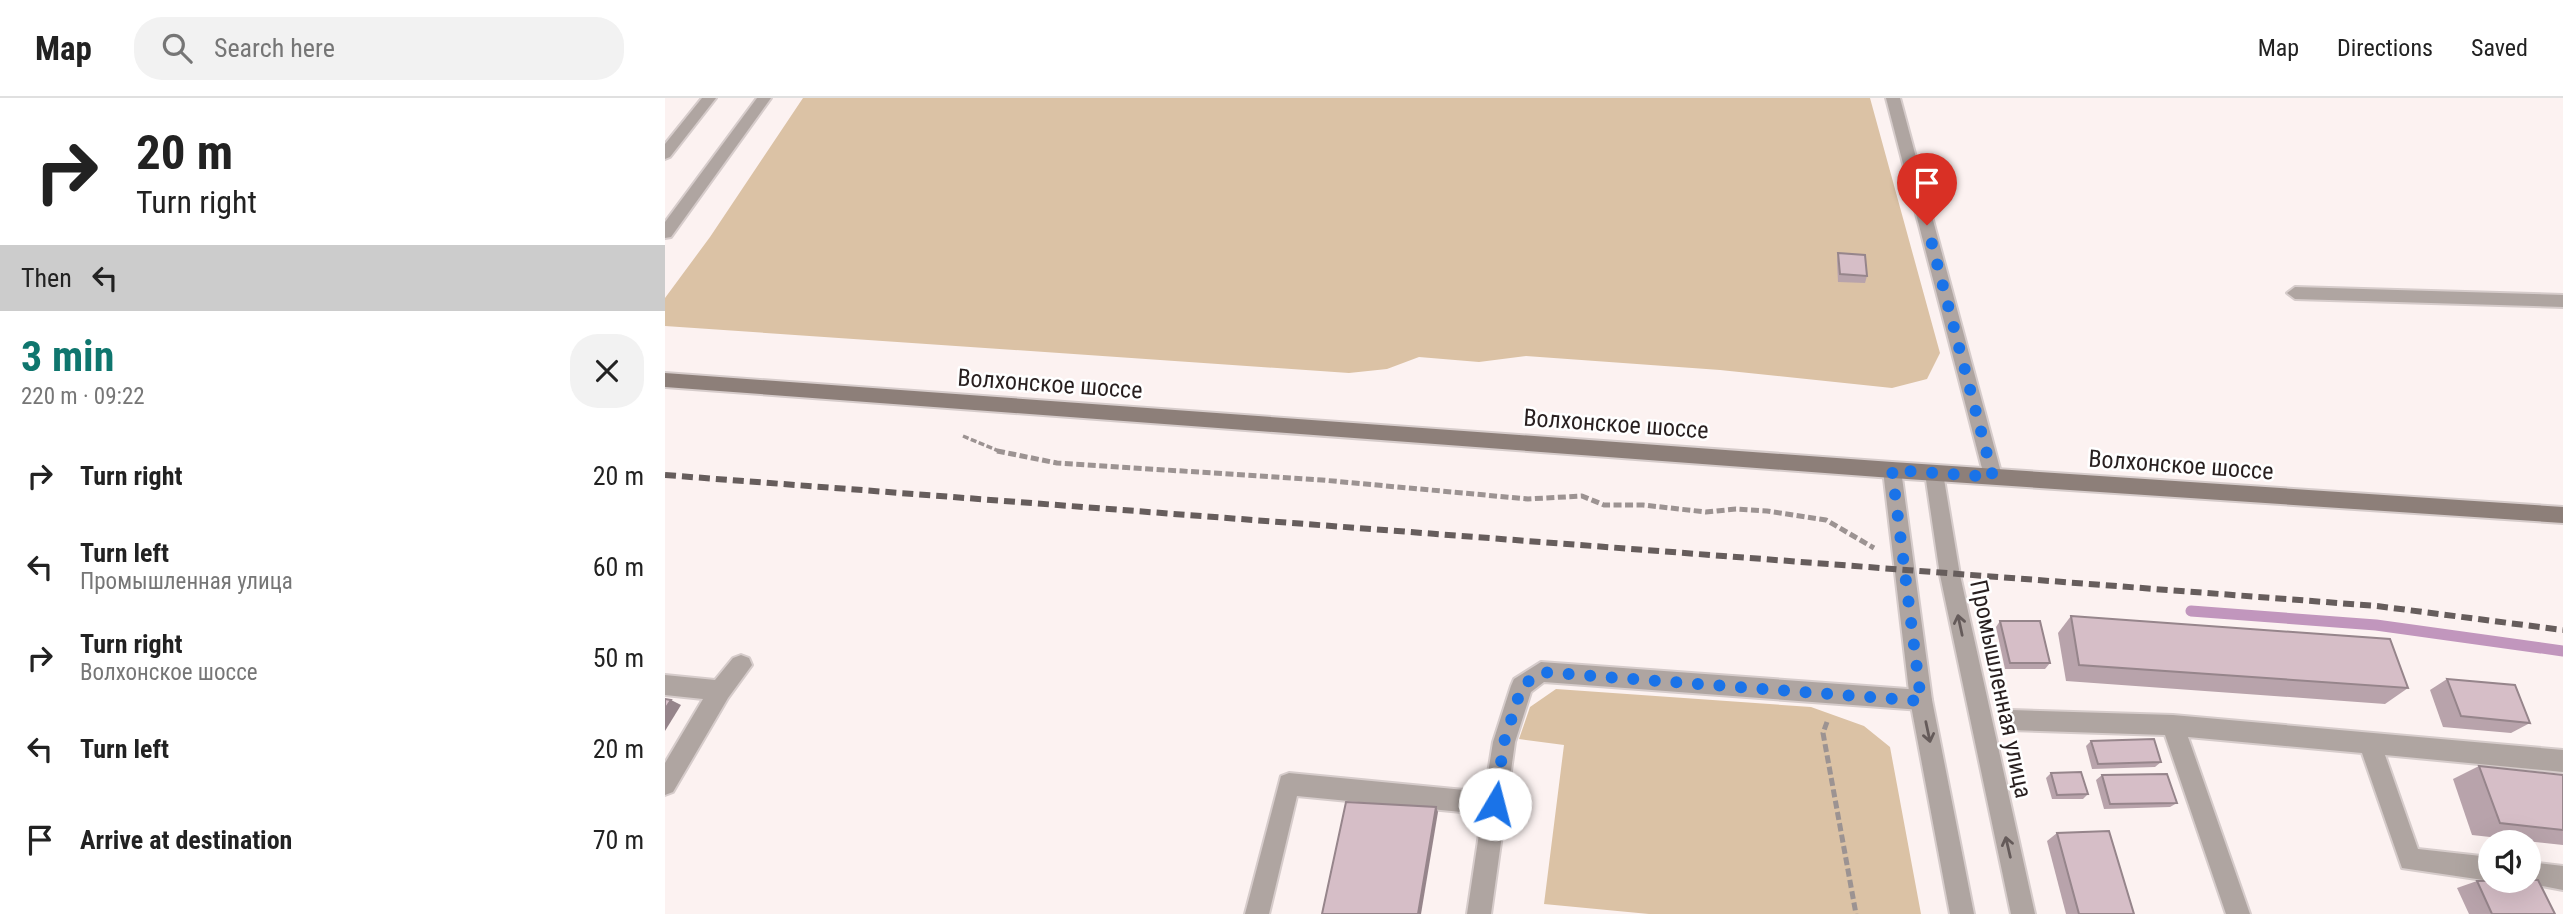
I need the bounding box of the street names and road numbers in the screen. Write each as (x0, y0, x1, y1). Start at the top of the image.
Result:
street label: Волхонское шоссе (957, 364, 1143, 404)
street label: Волхонское шоссе (1523, 404, 1709, 444)
street label: Волхонское шоссе (2088, 445, 2274, 485)
street label: Промышленная улица (1964, 577, 2038, 801)

